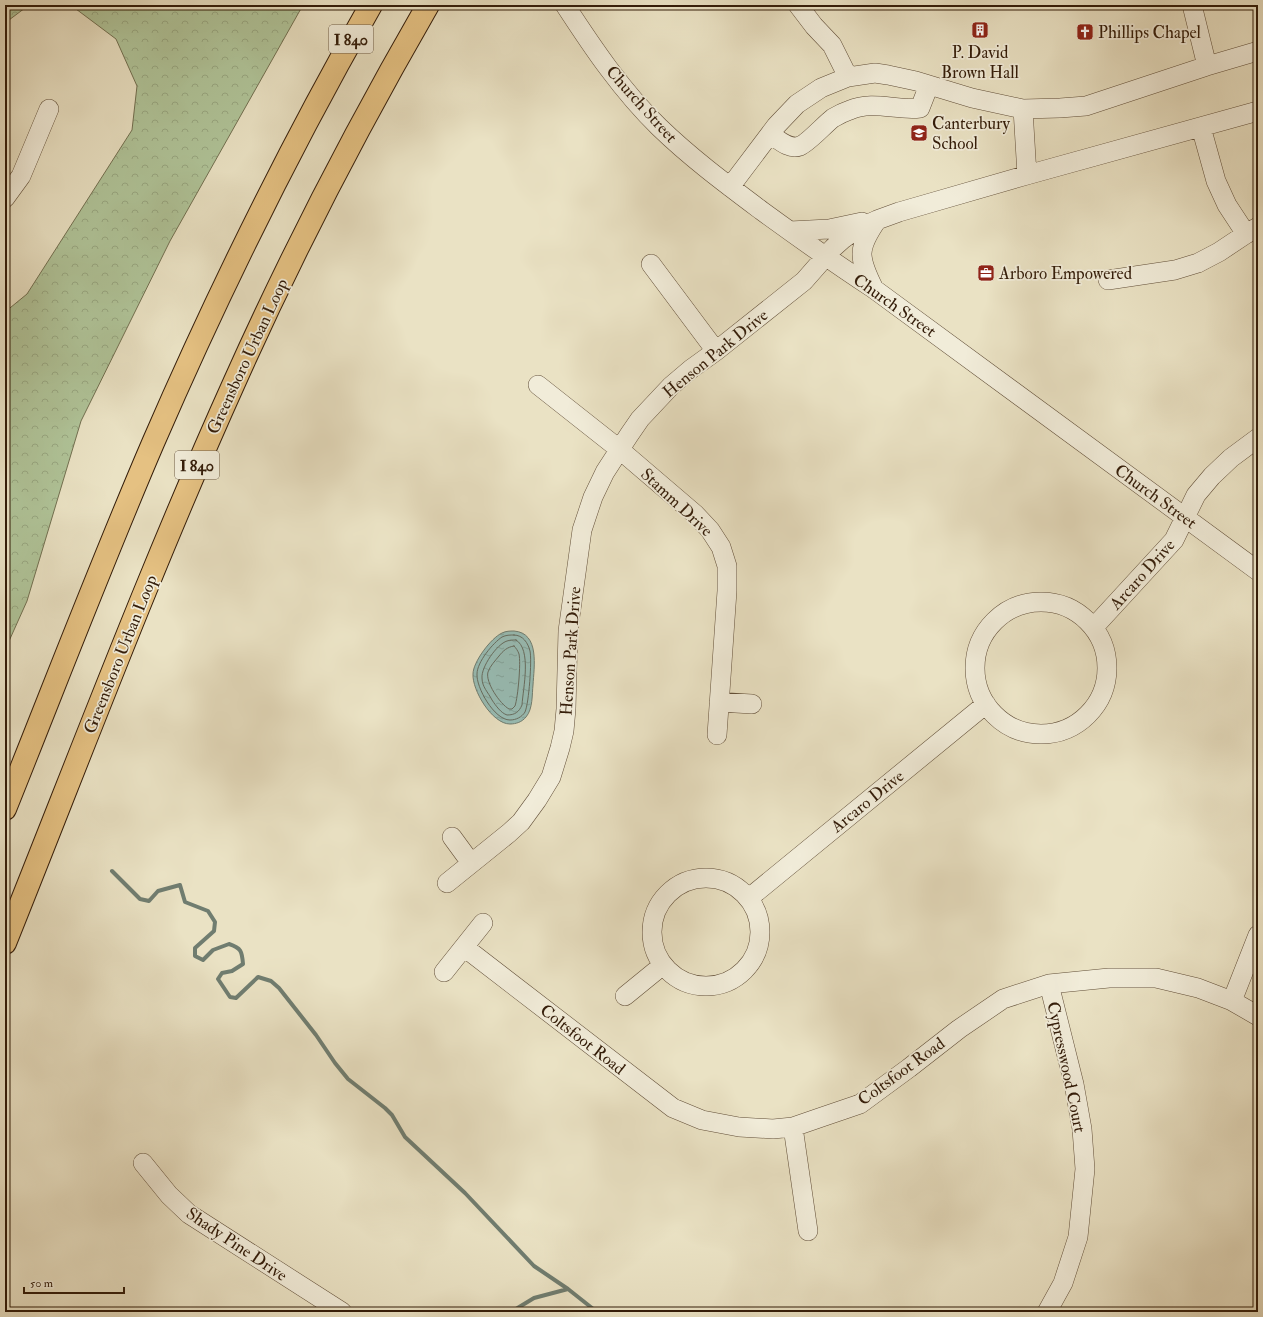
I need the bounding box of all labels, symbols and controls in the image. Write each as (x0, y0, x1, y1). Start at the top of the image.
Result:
building icon: P. David Brown Hall (970, 20, 990, 40)
church icon: Phillips Chapel (1075, 22, 1095, 42)
place label: Phillips Chapel (1098, 22, 1202, 44)
road number: I 840 (329, 25, 373, 53)
place label: P. David Brown Hall (941, 42, 1020, 83)
street label: Church Street (601, 61, 682, 148)
place label: Canterbury School (932, 113, 1010, 154)
school or university icon: Canterbury School (909, 123, 929, 143)
office icon: Arboro Empowered (976, 263, 996, 283)
place label: Arboro Empowered (998, 263, 1133, 285)
street label: Church Street (849, 269, 941, 342)
street label: Greensboro Urban Loop (202, 275, 294, 438)
street label: Henson Park Drive (658, 305, 772, 402)
road number: I 840 (175, 451, 219, 479)
street label: Church Street (1110, 460, 1201, 534)
street label: Stamm Drive (636, 464, 717, 541)
street label: Arcaro Drive (1104, 535, 1180, 615)
street label: Greensboro Urban Loop (79, 571, 163, 737)
street label: Henson Park Drive (556, 586, 585, 716)
street label: Arcaro Drive (826, 766, 908, 838)
street label: Coltsfoot Road (536, 1000, 630, 1080)
street label: Cypresswood Court (1041, 1000, 1091, 1135)
street label: Coltsfoot Road (854, 1032, 949, 1110)
street label: Shady Pine Drive (182, 1203, 291, 1287)
scale bar (24, 1269, 124, 1295)
text: 50 m (30, 1276, 54, 1291)

